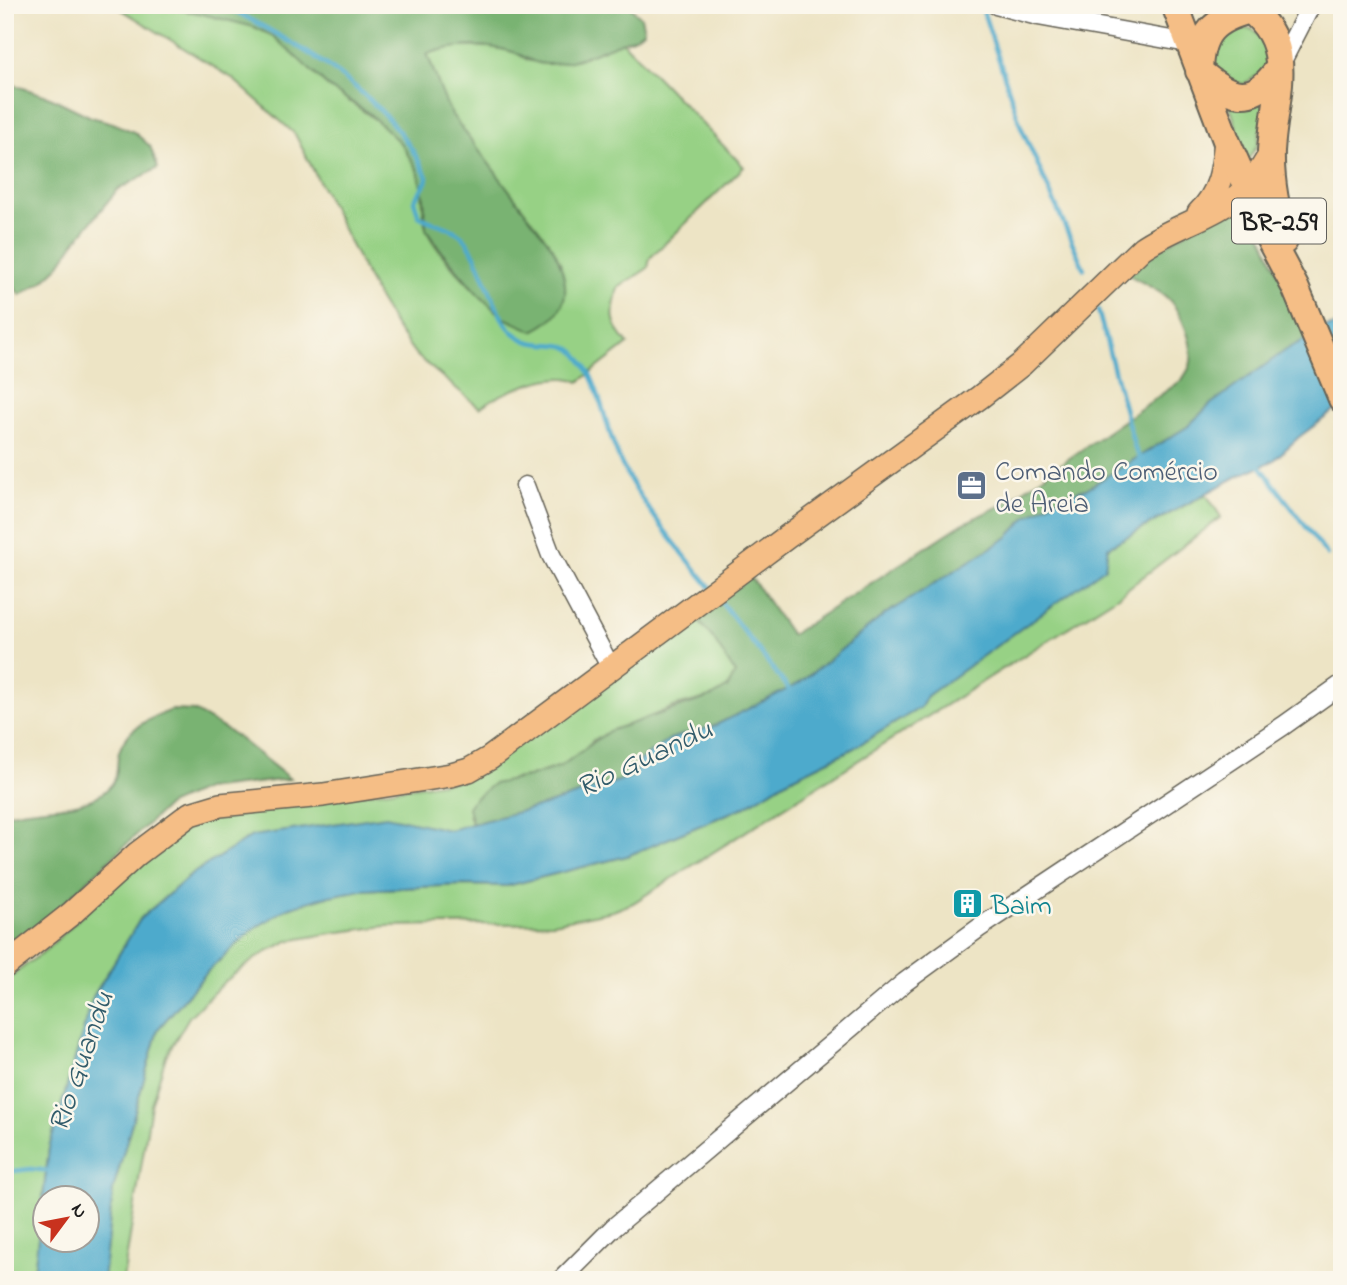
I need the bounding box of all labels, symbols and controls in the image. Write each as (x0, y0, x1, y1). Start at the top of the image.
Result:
road number: BR-259 (1232, 198, 1326, 244)
place label: Comando Comércio de Areia (995, 453, 1218, 526)
office icon: Comando Comércio de Areia (955, 469, 989, 503)
water label: Rio Guandu (570, 709, 721, 810)
building icon: Baim (951, 887, 985, 921)
place label: Baim (990, 887, 1052, 928)
water label: Rio Guandu (38, 986, 127, 1138)
north arrow (32, 1184, 102, 1254)
text: N (63, 1199, 93, 1224)

